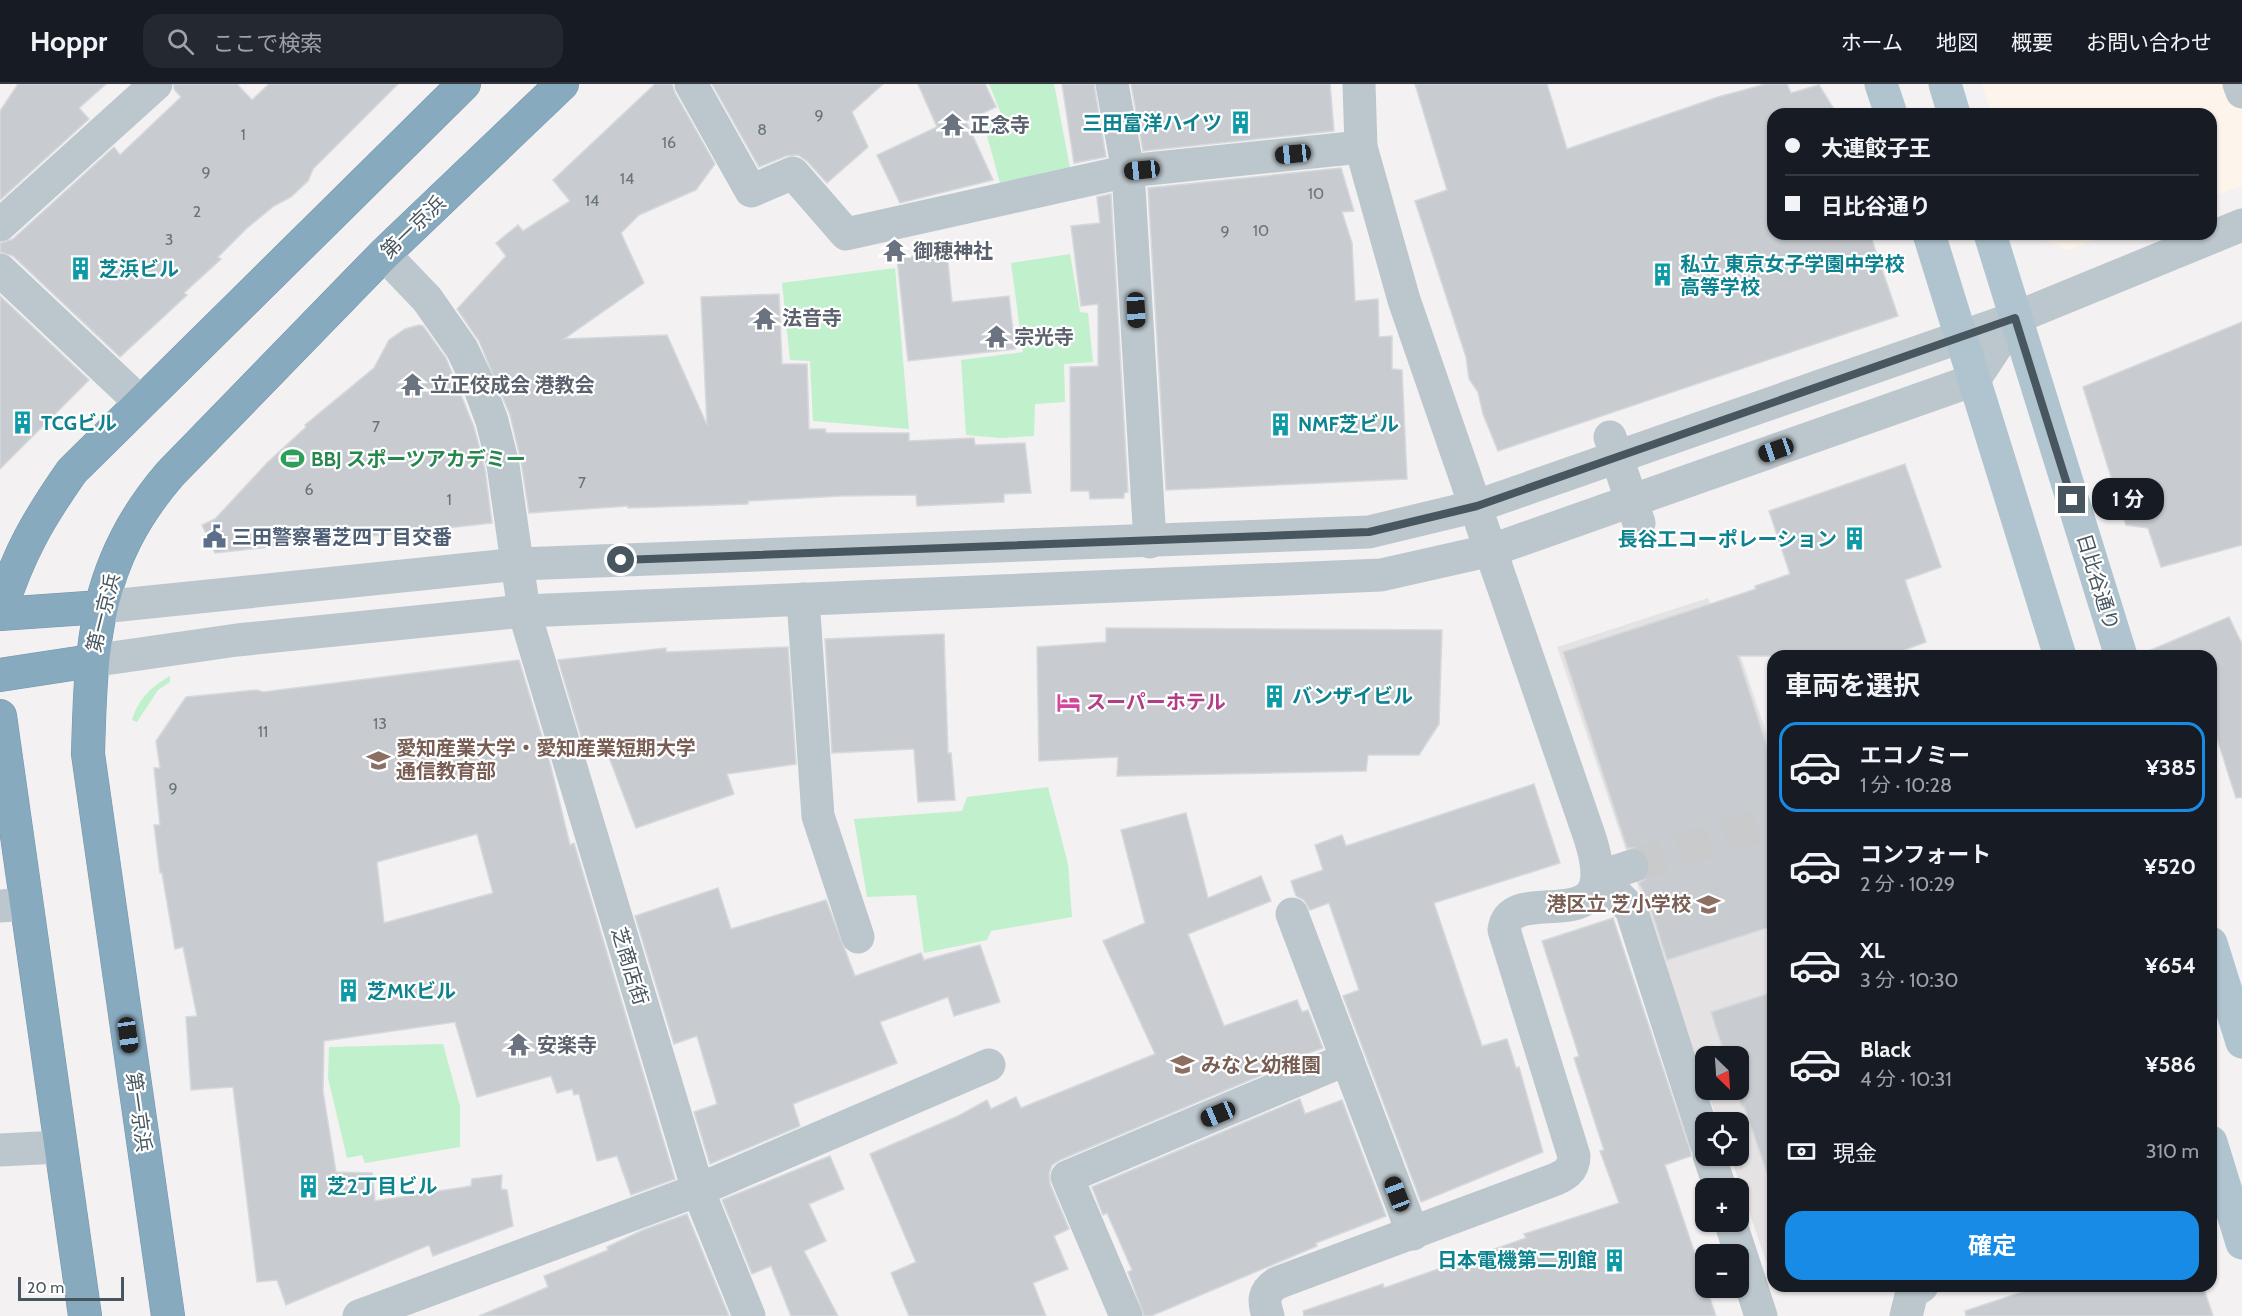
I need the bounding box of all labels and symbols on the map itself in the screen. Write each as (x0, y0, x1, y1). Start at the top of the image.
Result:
house number: 9 (814, 106, 824, 125)
building icon: 三田富洋ハイツ (1227, 110, 1253, 136)
place label: 三田富洋ハイツ (1082, 111, 1222, 135)
temple icon: 正念寺 (939, 112, 965, 138)
place label: 正念寺 (970, 113, 1030, 137)
house number: 8 (757, 120, 767, 139)
house number: 1 (240, 125, 246, 144)
house number: 16 (662, 133, 676, 152)
car (1274, 143, 1312, 165)
car (1123, 159, 1161, 181)
house number: 9 (201, 163, 211, 182)
house number: 14 (620, 169, 634, 188)
house number: 10 (1308, 184, 1324, 203)
street label: 第一京浜 (376, 191, 450, 263)
house number: 14 (585, 191, 599, 210)
house number: 2 (193, 202, 201, 221)
house number: 10 (1253, 221, 1269, 240)
house number: 9 (1220, 222, 1230, 241)
house number: 3 (165, 230, 173, 249)
temple icon: 御穂神社 (882, 238, 908, 264)
place label: 御穂神社 (913, 239, 993, 263)
place label: 私立 東京女子学園中学校 高等学校 (1680, 252, 1905, 299)
building icon: 芝浜ビル (68, 256, 94, 282)
place label: 芝浜ビル (99, 257, 179, 281)
building icon: 私立 東京女子学園中学校 高等学校 (1649, 262, 1675, 288)
car (1126, 292, 1146, 328)
temple icon: 法音寺 (751, 305, 777, 331)
place label: 法音寺 (782, 306, 842, 330)
temple icon: 宗光寺 (983, 324, 1009, 350)
place label: 宗光寺 (1014, 325, 1074, 349)
temple icon: 立正佼成会 港教会 (399, 372, 425, 398)
place label: 立正佼成会 港教会 (430, 373, 595, 397)
building icon: TCGビル (10, 410, 36, 436)
place label: TCGビル (41, 411, 117, 435)
building icon: NMF芝ビル (1267, 411, 1293, 437)
place label: NMF芝ビル (1298, 412, 1399, 436)
house number: 7 (372, 417, 380, 436)
car (1756, 436, 1796, 464)
sports icon: BBJ スポーツアカデミー (280, 446, 306, 472)
place label: BBJ スポーツアカデミー (311, 447, 526, 471)
house number: 7 (578, 473, 586, 492)
callout: 1 分 (2093, 479, 2165, 521)
house number: 6 (304, 480, 314, 499)
route end (2058, 486, 2085, 513)
house number: 1 (446, 490, 452, 509)
public building icon: 三田警察署芝四丁目交番 (201, 524, 227, 550)
place label: 三田警察署芝四丁目交番 (232, 525, 452, 549)
building icon: 長谷工コーポレーション (1842, 526, 1868, 552)
place label: 長谷工コーポレーション (1617, 527, 1837, 551)
street label: 日比谷通り (2072, 531, 2124, 633)
route start (607, 546, 634, 573)
street label: 第一京浜 (82, 571, 124, 655)
building icon: バンザイビル (1261, 683, 1287, 709)
place label: バンザイビル (1292, 684, 1413, 708)
hotel icon: スーパーホテル (1055, 689, 1081, 715)
place label: スーパーホテル (1086, 690, 1226, 714)
house number: 13 (373, 714, 387, 733)
house number: 11 (258, 722, 268, 741)
place label: 愛知産業大学・愛知産業短期大学 通信教育部 (396, 736, 696, 783)
school or university icon: 愛知産業大学・愛知産業短期大学 通信教育部 (365, 747, 391, 773)
house number: 9 (168, 779, 178, 798)
school or university icon: 港区立 芝小学校 (1696, 891, 1722, 917)
place label: 港区立 芝小学校 (1547, 892, 1691, 916)
street label: 芝商店街 (607, 924, 653, 1008)
building icon: 芝MKビル (336, 978, 362, 1004)
place label: 芝MKビル (367, 979, 456, 1003)
car (117, 1016, 139, 1054)
temple icon: 安楽寺 (506, 1032, 532, 1058)
place label: 安楽寺 (537, 1033, 597, 1057)
north arrow (1695, 1046, 1749, 1100)
school or university icon: みなと幼稚園 (1170, 1052, 1196, 1078)
place label: みなと幼稚園 (1201, 1053, 1321, 1077)
street label: 第一京浜 (122, 1071, 156, 1153)
car (1198, 1099, 1238, 1129)
building icon: 芝2丁目ビル (296, 1173, 322, 1199)
place label: 芝2丁目ビル (327, 1174, 438, 1198)
car (1382, 1174, 1412, 1214)
building icon: 日本電機第二別館 (1602, 1247, 1628, 1273)
place label: 日本電機第二別館 (1437, 1248, 1597, 1272)
scale bar (18, 1274, 124, 1302)

